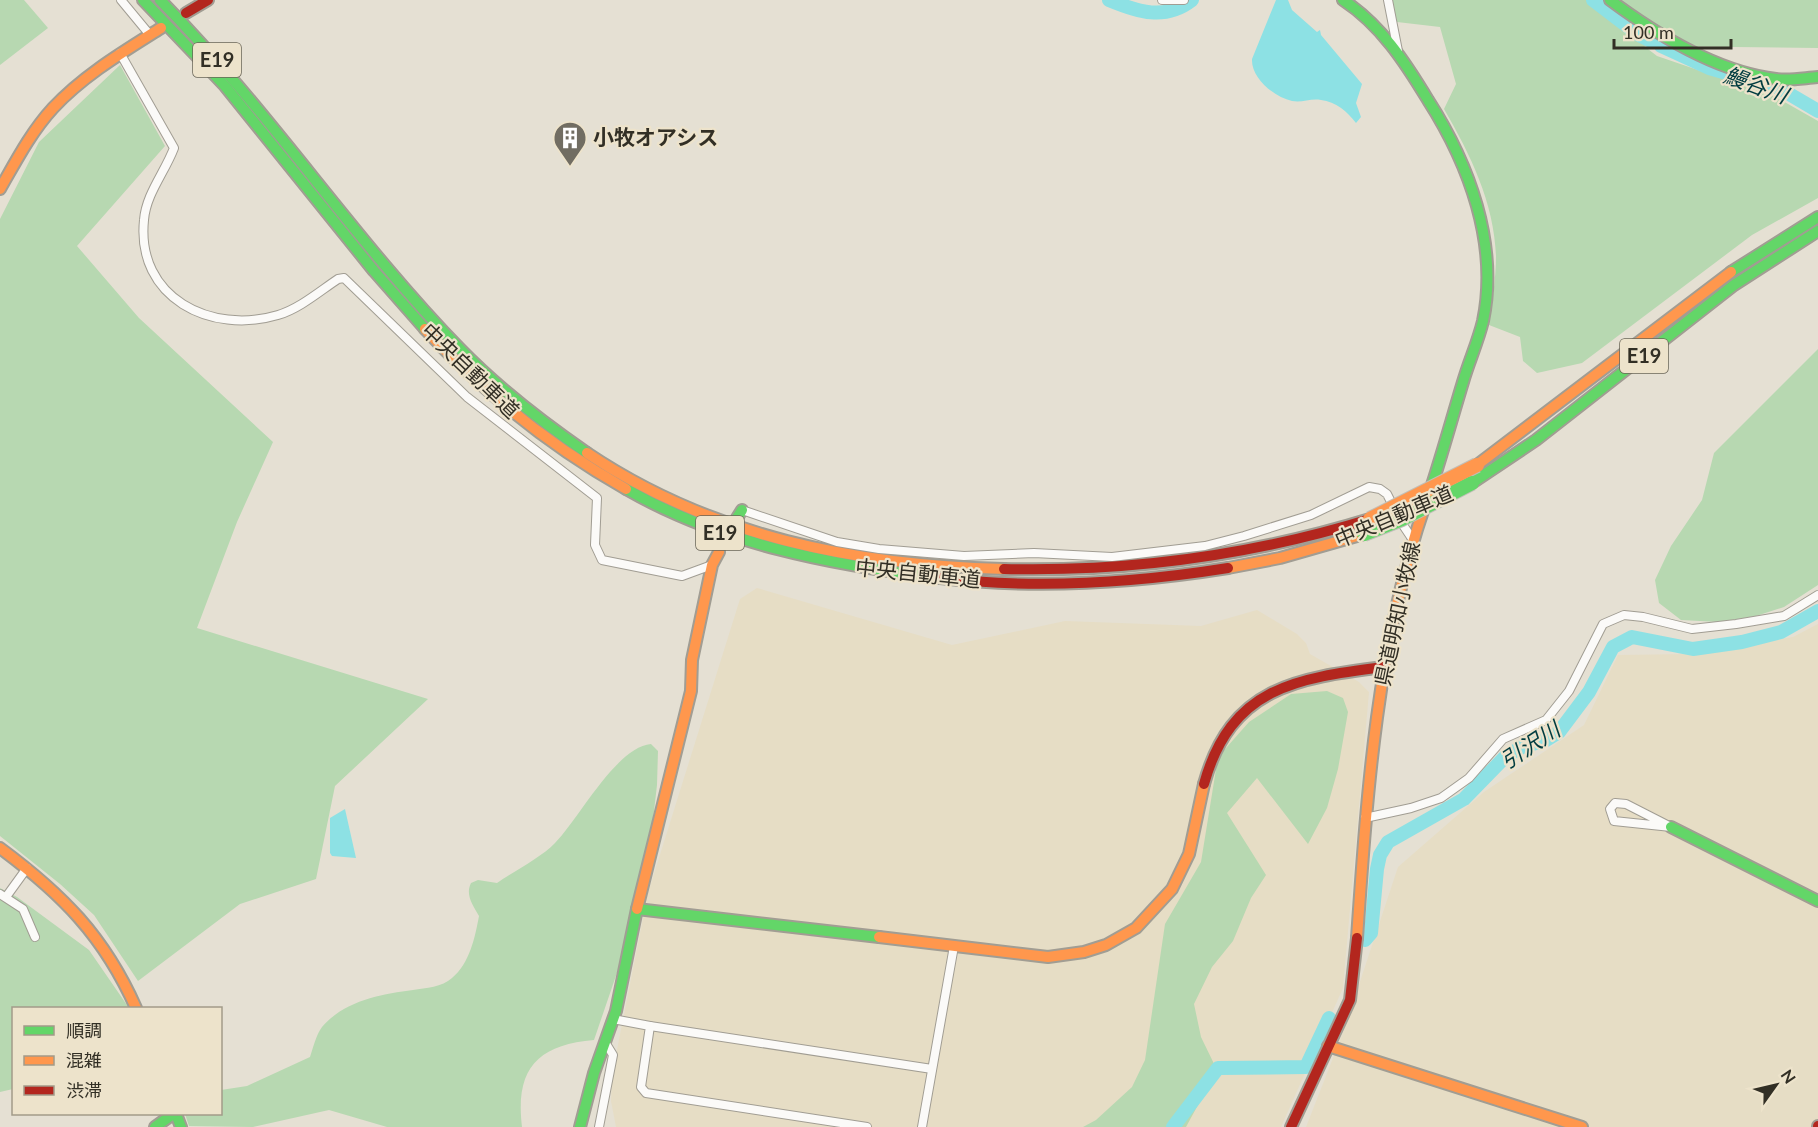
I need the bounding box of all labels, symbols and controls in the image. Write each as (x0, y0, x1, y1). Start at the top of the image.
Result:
scale bar (1614, 12, 1731, 50)
text: 100 m (1623, 21, 1674, 43)
road number: E19 (193, 43, 241, 77)
water label: 鰻谷川 (1721, 61, 1794, 109)
building icon: 小牧オアシス (552, 120, 588, 167)
place label: 小牧オアシス (593, 124, 718, 149)
street label: 中央自動車道 (417, 317, 525, 423)
road number: E19 (1620, 339, 1668, 373)
street label: 中央自動車道 (1331, 479, 1456, 552)
road number: E19 (696, 516, 744, 550)
street label: 県道明知小牧線 (1369, 539, 1424, 688)
street label: 中央自動車道 (854, 553, 982, 592)
water label: 引沢川 (1495, 714, 1566, 774)
legend (12, 1007, 222, 1115)
text: 順調 (66, 1019, 102, 1041)
text: 混雑 (66, 1049, 102, 1071)
north arrow (1746, 1055, 1806, 1115)
text: N (1778, 1066, 1800, 1087)
text: 渋滞 (66, 1079, 102, 1101)

